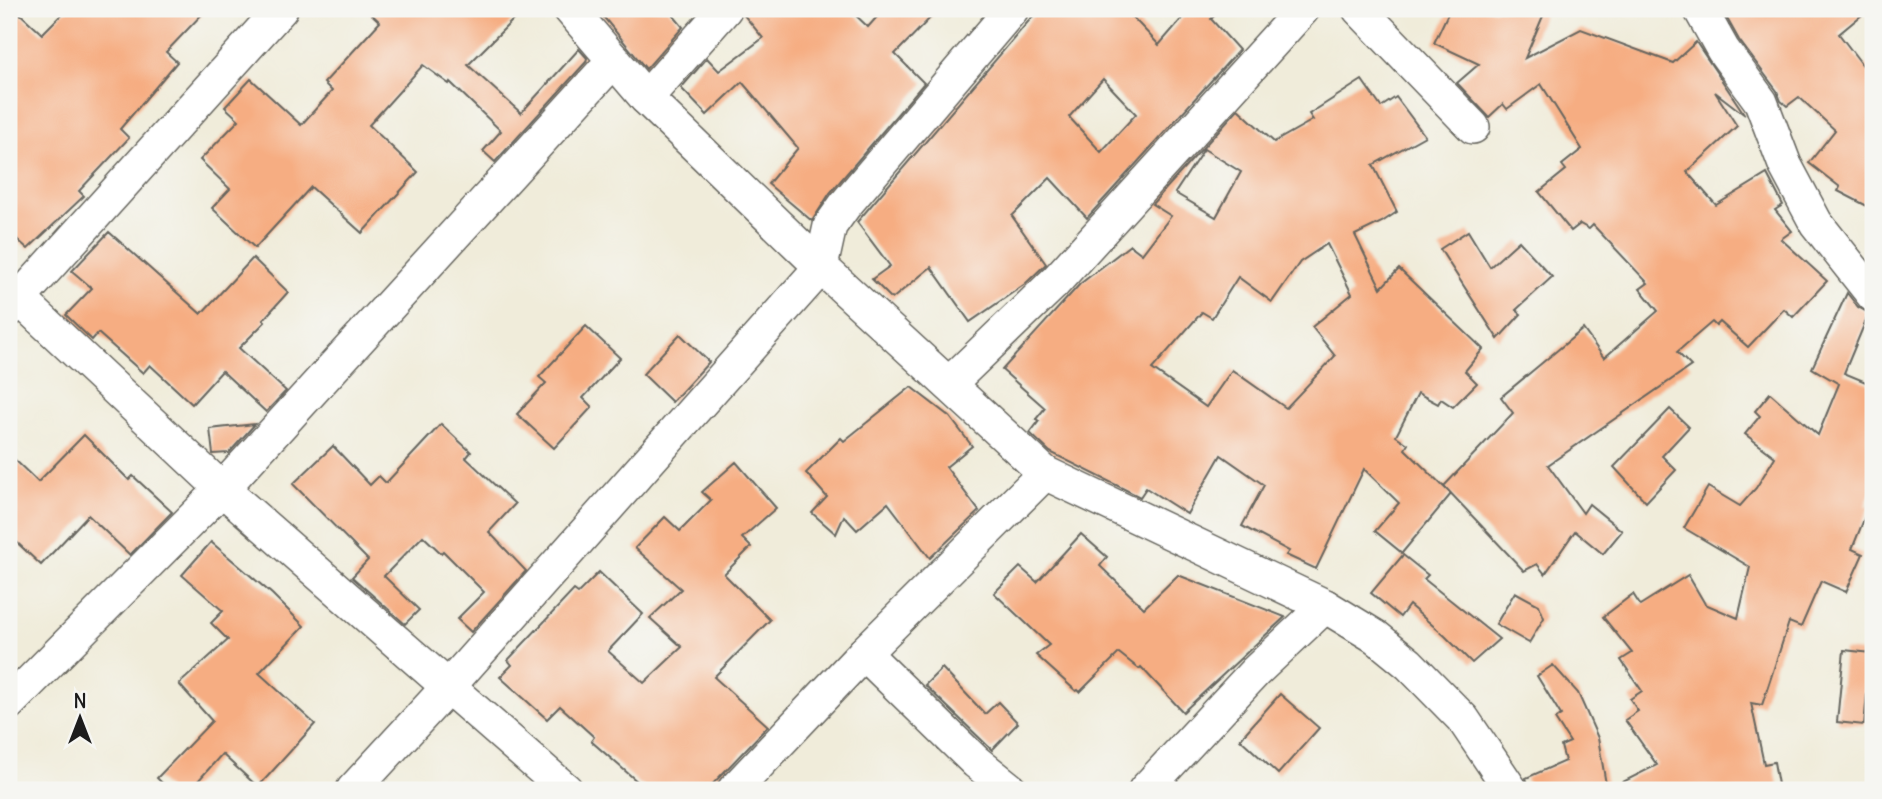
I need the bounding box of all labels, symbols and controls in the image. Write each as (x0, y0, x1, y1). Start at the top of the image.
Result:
north arrow (46, 684, 116, 754)
text: N (73, 689, 87, 713)

